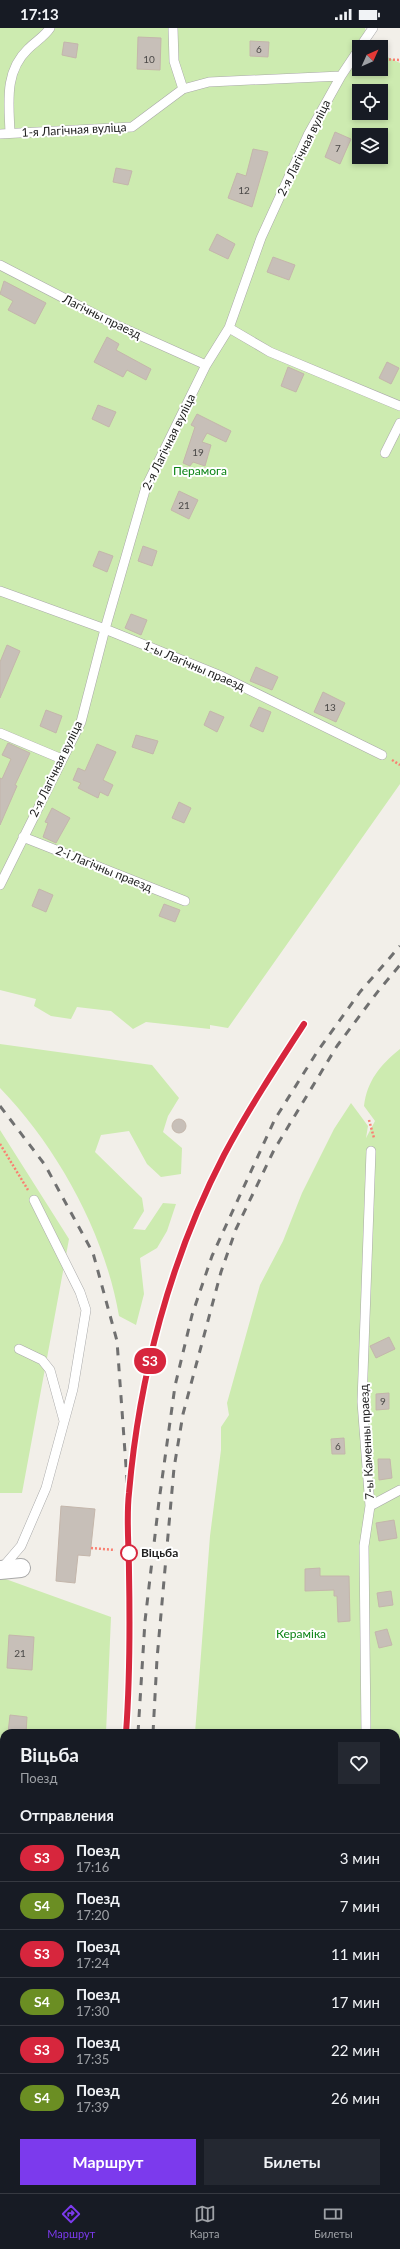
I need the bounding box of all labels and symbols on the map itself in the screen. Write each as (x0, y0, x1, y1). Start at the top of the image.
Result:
north arrow (352, 40, 388, 76)
house number: 6 (256, 43, 262, 55)
house number: 10 (143, 53, 155, 65)
street label: 2-я Лагічная вуліца (274, 97, 333, 198)
street label: 1-я Лагічная вуліца (21, 119, 127, 140)
house number: 7 (335, 142, 341, 154)
house number: 12 (238, 184, 250, 196)
street label: Лагічны праезд (60, 291, 144, 342)
street label: 2-я Лагічная вуліца (139, 391, 198, 492)
house number: 19 (192, 446, 204, 458)
park label: Перамога (173, 463, 227, 478)
house number: 21 (178, 499, 190, 511)
street label: 1-ы Лагічны праезд (141, 637, 248, 694)
house number: 13 (324, 701, 336, 713)
street label: 2-я Лагічная вуліца (26, 718, 85, 819)
street label: 2-і Лагічны праезд (54, 842, 155, 895)
line badge: S3 (132, 1348, 168, 1374)
street label: 7-ы Каменны праезд (356, 1383, 377, 1500)
house number: 9 (380, 1395, 386, 1407)
house number: 6 (335, 1440, 341, 1452)
marker: Віцьба (120, 1544, 138, 1562)
place label: Віцьба (141, 1545, 178, 1560)
park label: Кераміка (276, 1626, 326, 1641)
house number: 21 (14, 1647, 26, 1659)

